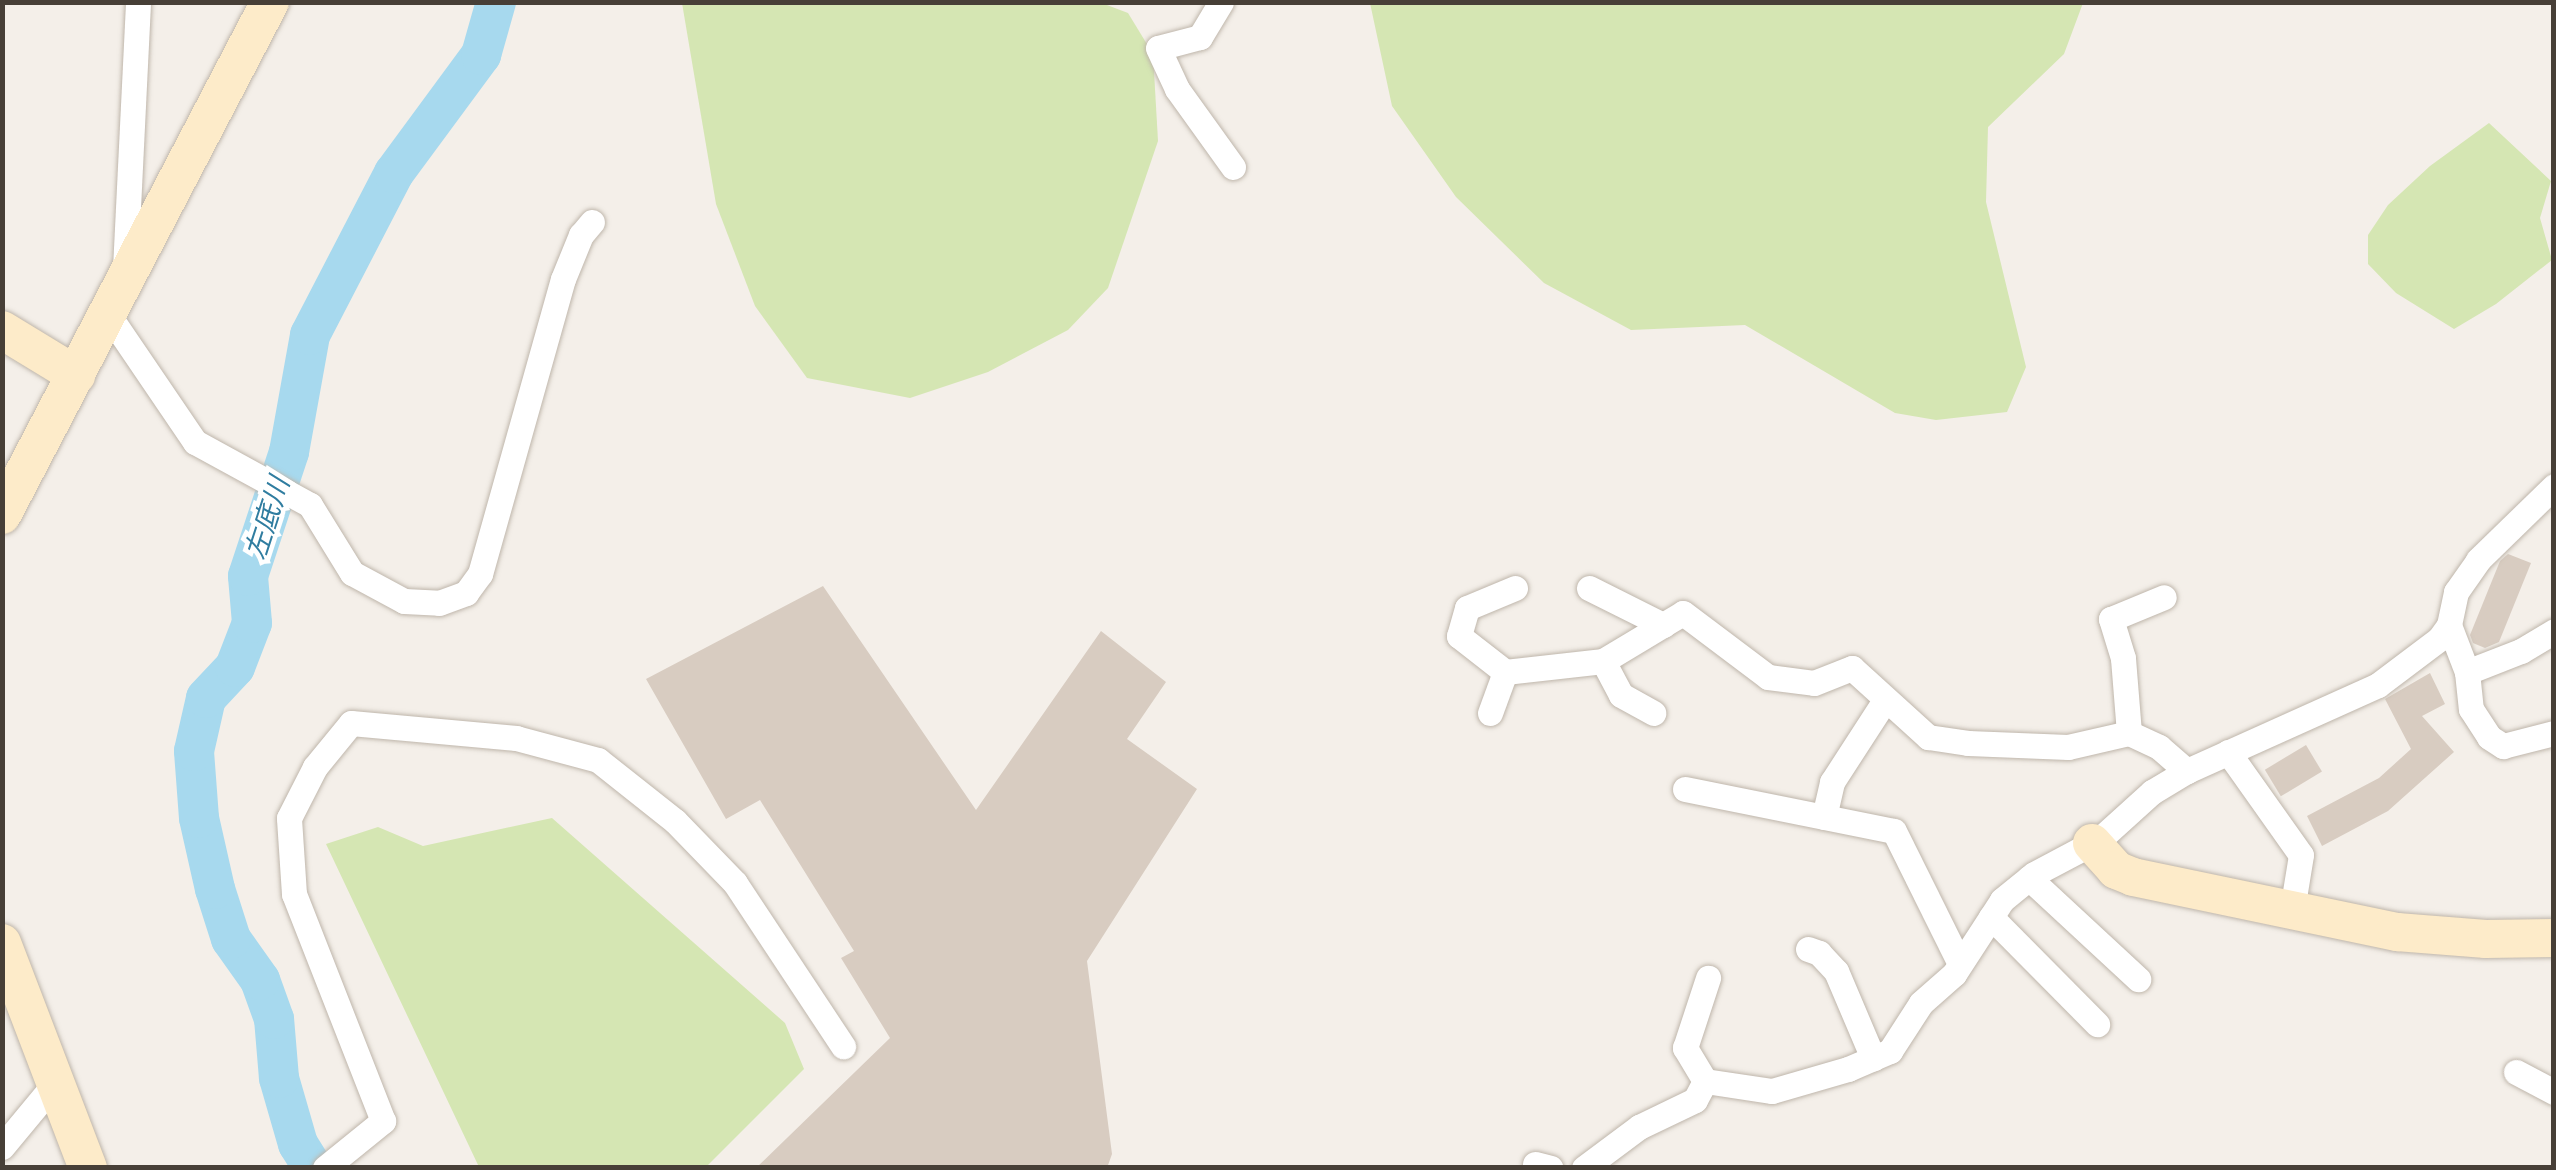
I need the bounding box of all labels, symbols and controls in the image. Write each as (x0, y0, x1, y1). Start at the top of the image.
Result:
water label: 左底川 (238, 473, 296, 563)

